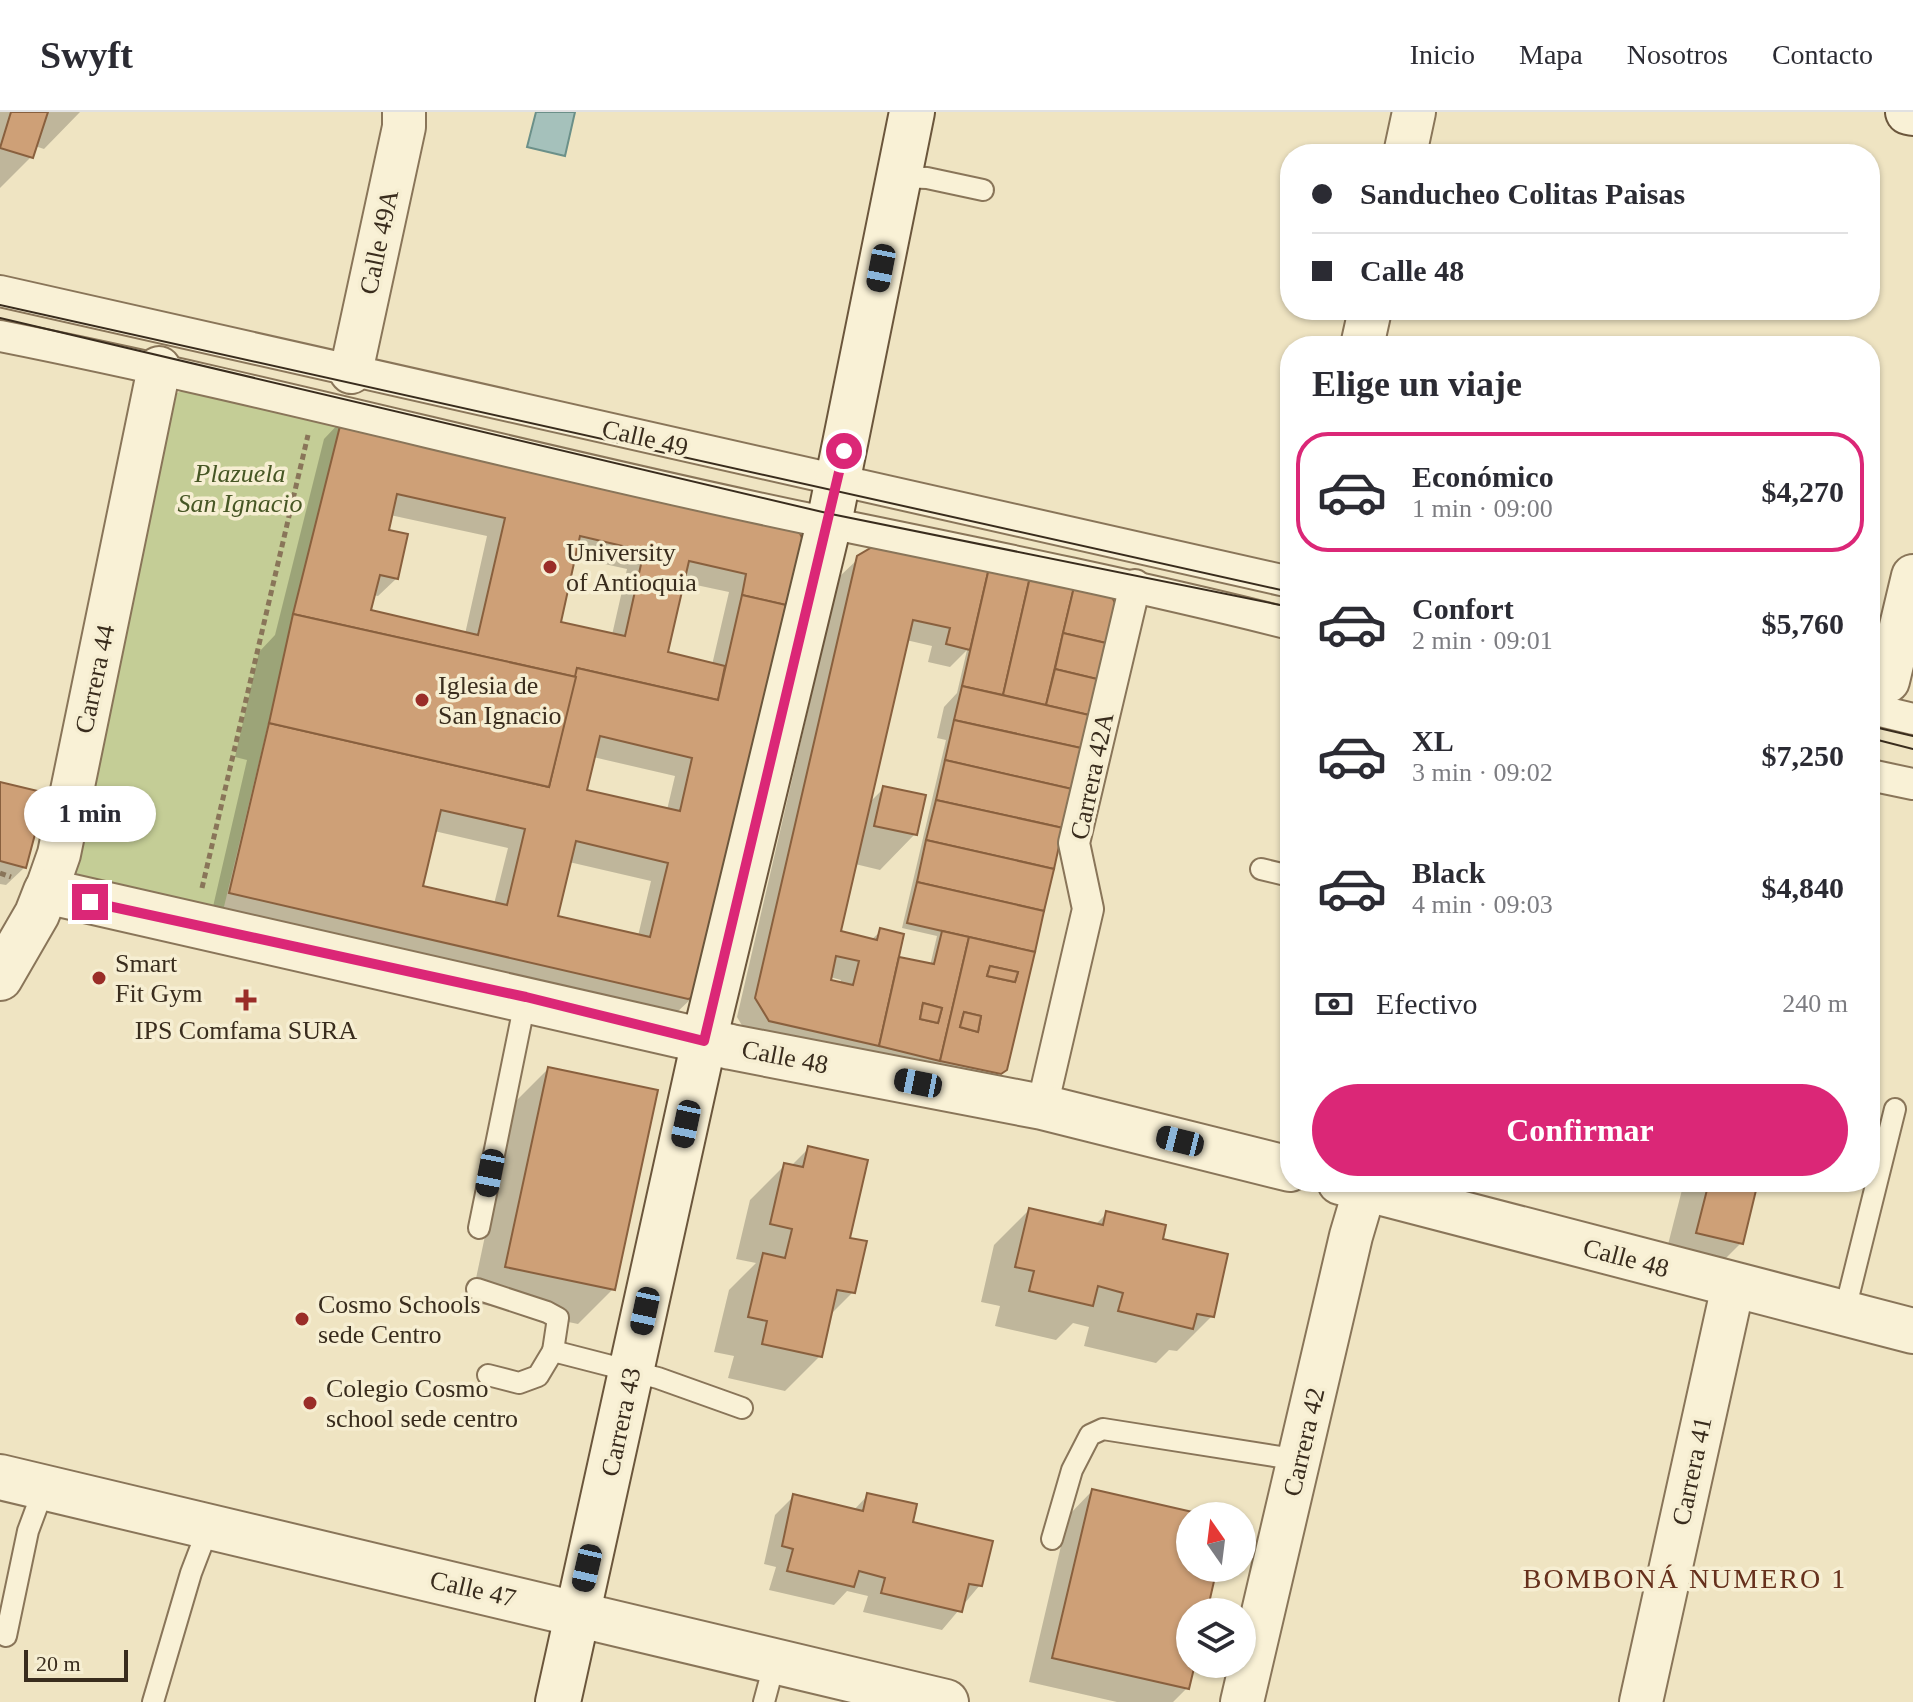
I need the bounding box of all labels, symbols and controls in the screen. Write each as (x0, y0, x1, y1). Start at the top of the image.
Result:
text: Swyft (40, 34, 133, 76)
text: Inicio (1410, 39, 1475, 70)
text: Mapa (1519, 39, 1583, 70)
text: Nosotros (1627, 39, 1728, 70)
text: Contacto (1772, 39, 1873, 70)
text: Sanducheo Colitas Paisas (1360, 177, 1685, 210)
street label: Calle 49A (354, 187, 404, 297)
car (865, 242, 897, 294)
text: Calle 48 (1360, 254, 1464, 287)
text: Elige un viaje (1312, 364, 1522, 404)
street label: Calle 49 (599, 414, 691, 462)
route start (826, 433, 862, 469)
icon: car (1316, 456, 1388, 528)
park label: Plazuela San Ignacio (178, 459, 302, 518)
text: Económico (1412, 460, 1554, 493)
text: $4,270 (1762, 475, 1844, 508)
text: 1 min · 09:00 (1412, 494, 1553, 523)
place label: University of Antioquia (566, 538, 697, 597)
marker: University of Antioquia (541, 558, 559, 576)
icon: car (1316, 588, 1388, 660)
text: Confort (1412, 592, 1514, 625)
text: $5,760 (1762, 607, 1844, 640)
street label: Carrera 44 (69, 622, 121, 736)
text: 2 min · 09:01 (1412, 626, 1553, 655)
place label: Iglesia de San Ignacio (438, 671, 561, 730)
marker: Iglesia de San Ignacio (413, 691, 431, 709)
street label: Carrera 42A (1064, 710, 1120, 842)
icon: car (1316, 720, 1388, 792)
text: XL (1412, 724, 1454, 757)
text: $7,250 (1762, 739, 1844, 772)
text: 3 min · 09:02 (1412, 758, 1553, 787)
callout: 1 min (24, 786, 156, 842)
text: 1 min (59, 799, 121, 828)
icon: car (1316, 852, 1388, 924)
text: Black (1412, 856, 1485, 889)
text: $4,840 (1762, 871, 1844, 904)
route end (72, 884, 108, 920)
text: 4 min · 09:03 (1412, 890, 1553, 919)
place label: Smart Fit Gym (115, 949, 202, 1008)
marker: Smart Fit Gym (90, 969, 108, 987)
icon: cash (1312, 982, 1356, 1026)
text: Efectivo (1376, 987, 1478, 1020)
marker: IPS Comfama SURA (235, 989, 257, 1011)
text: 240 m (1782, 989, 1848, 1018)
place label: IPS Comfama SURA (135, 1016, 357, 1045)
street label: Calle 48 (739, 1034, 831, 1080)
car (892, 1067, 944, 1099)
button: Confirmar (1312, 1084, 1848, 1176)
car (669, 1098, 703, 1150)
car (1154, 1124, 1206, 1158)
car (474, 1147, 506, 1199)
street label: Calle 48 (1580, 1233, 1672, 1283)
car (628, 1285, 662, 1337)
place label: Cosmo Schools sede Centro (318, 1290, 481, 1349)
marker: Cosmo Schools sede Centro (293, 1310, 311, 1328)
street label: Carrera 43 (595, 1365, 647, 1479)
place label: Colegio Cosmo school sede centro (326, 1374, 518, 1433)
street label: Carrera 42 (1277, 1385, 1331, 1499)
marker: Colegio Cosmo school sede centro (301, 1394, 319, 1412)
street label: Carrera 41 (1666, 1414, 1718, 1528)
north arrow (1176, 1502, 1256, 1582)
map controls (1176, 1502, 1256, 1678)
car (570, 1542, 604, 1594)
district label: BOMBONÁ NUMERO 1 (1523, 1563, 1847, 1594)
street label: Calle 47 (427, 1565, 519, 1613)
button: layers (1176, 1598, 1256, 1678)
scale bar (24, 1646, 128, 1682)
text: 20 m (36, 1651, 81, 1676)

